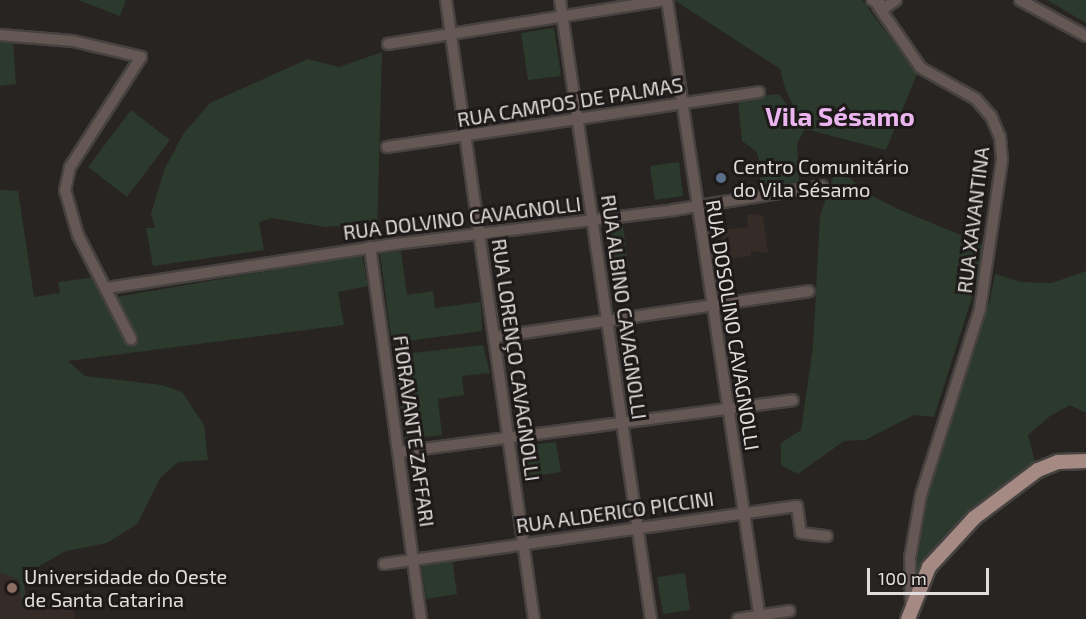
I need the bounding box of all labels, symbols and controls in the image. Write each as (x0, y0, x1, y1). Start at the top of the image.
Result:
street label: RUA CAMPOS DE PALMAS (455, 72, 685, 132)
district label: Vila Sésamo (765, 100, 915, 132)
street label: RUA XAVANTINA (952, 145, 994, 295)
place label: Centro Comunitário do Vila Sésamo (733, 154, 909, 201)
marker: Centro Comunitário do Vila Sésamo (714, 171, 728, 185)
street label: RUA DOLVINO CAVAGNOLLI (341, 191, 583, 245)
street label: RUA ALBINO CAVAGNOLLI (596, 193, 652, 421)
street label: RUA DOSOLINO CAVAGNOLLI (701, 198, 765, 452)
street label: RUA LORENÇO CAVAGNOLLI (487, 237, 545, 483)
street label: FIORAVANTE ZAFFARI (389, 334, 439, 528)
street label: RUA ALDERICO PICCINI (514, 486, 716, 538)
scale bar (870, 556, 992, 594)
place label: Universidade do Oeste de Santa Catarina (24, 564, 227, 611)
text: 100 m (878, 567, 927, 589)
marker: Universidade do Oeste de Santa Catarina (5, 581, 19, 595)

